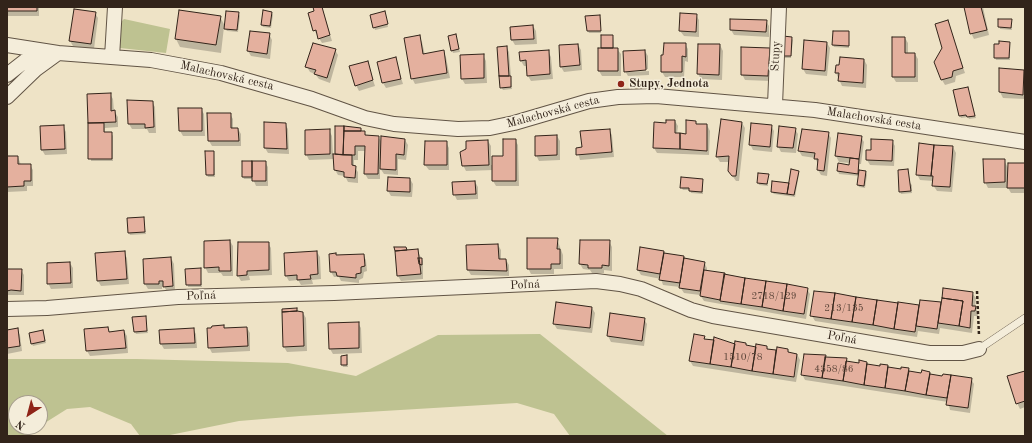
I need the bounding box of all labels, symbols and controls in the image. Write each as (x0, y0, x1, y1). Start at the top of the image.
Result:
street label: Stupy (768, 40, 784, 72)
street label: Malachovská cesta (179, 58, 275, 94)
place label: Stupy, Jednota (629, 77, 709, 91)
marker: Stupy, Jednota (616, 79, 626, 89)
street label: Malachovská cesta (505, 93, 601, 131)
street label: Malachovská cesta (826, 104, 922, 134)
street label: Poľná (510, 277, 540, 293)
street label: Poľná (186, 288, 216, 304)
house number: 2718/129 (751, 290, 797, 302)
house number: 213/135 (824, 302, 864, 314)
street label: Poľná (826, 328, 858, 348)
house number: 1510/78 (723, 351, 763, 363)
house number: 4358/86 (814, 363, 854, 375)
north arrow (8, 395, 48, 435)
text: N (15, 417, 28, 431)

